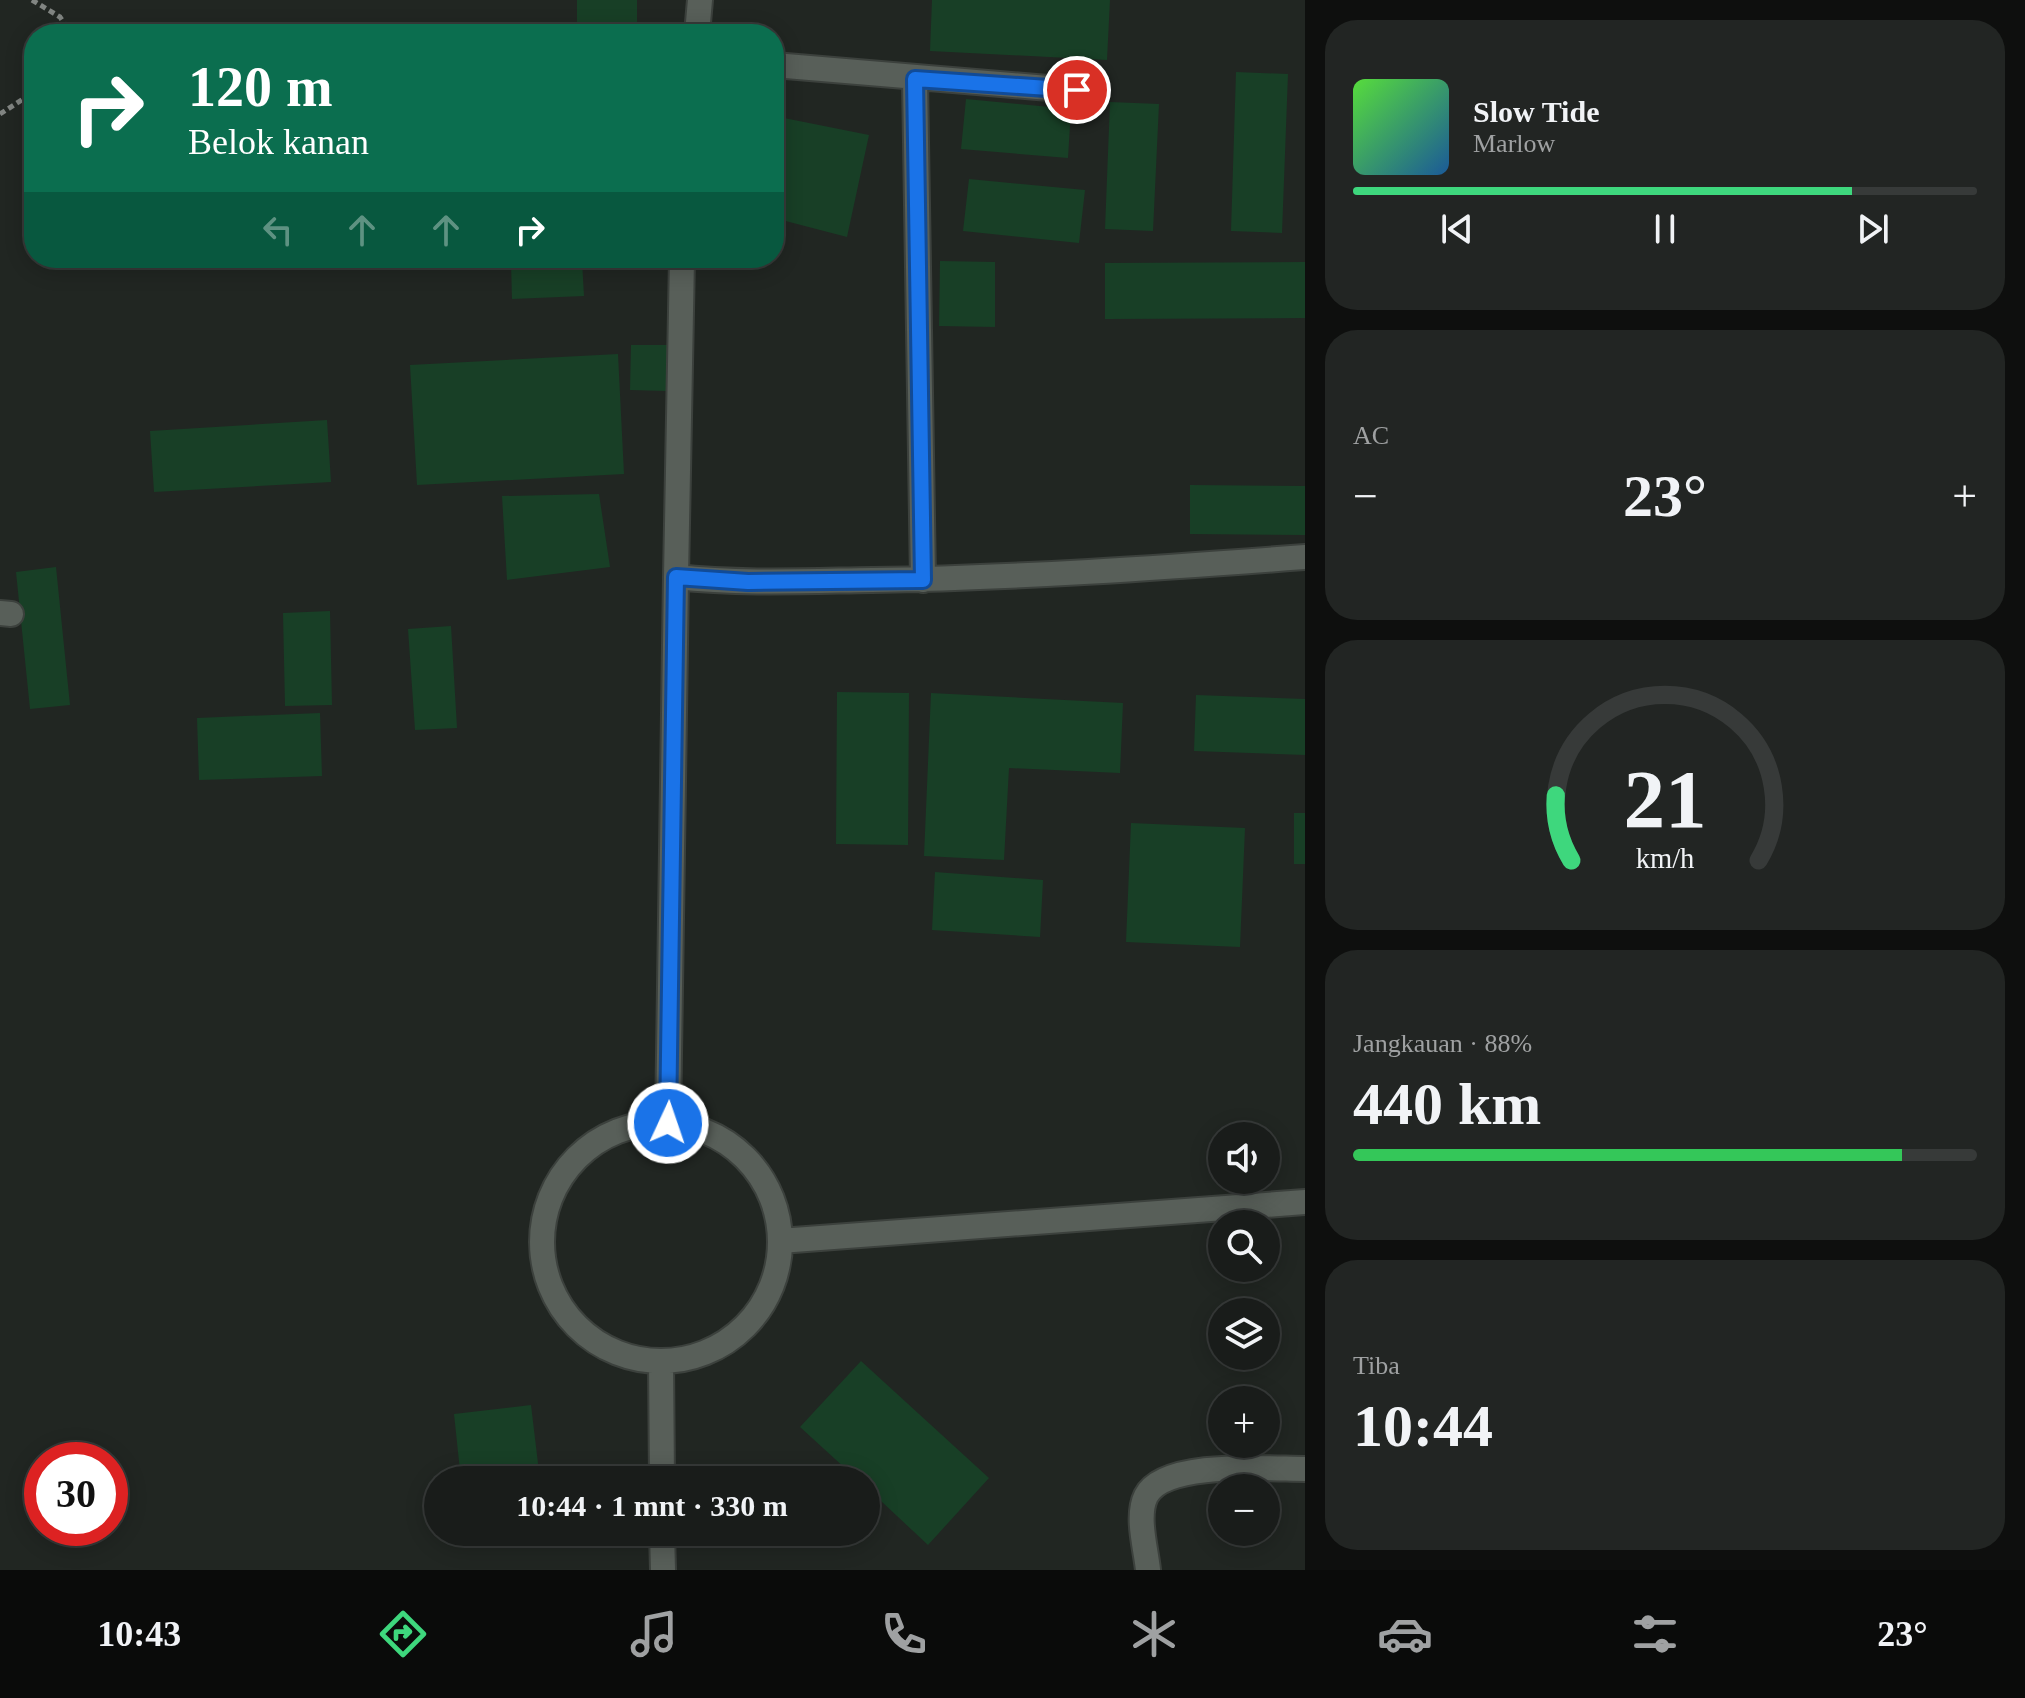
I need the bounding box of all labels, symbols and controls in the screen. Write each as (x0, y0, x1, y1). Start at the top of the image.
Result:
icon: right (56, 56, 160, 160)
text: 120 m (188, 56, 333, 118)
pin (1043, 56, 1111, 124)
icon: arrive (1055, 68, 1099, 112)
text: Slow Tide (1473, 95, 1599, 128)
text: Belok kanan (188, 122, 369, 162)
text: Marlow (1473, 129, 1555, 158)
icon: previous (1435, 207, 1479, 251)
icon: pause (1643, 207, 1687, 251)
icon: next (1851, 207, 1895, 251)
icon: left (256, 208, 300, 252)
icon: ahead (340, 208, 384, 252)
icon: ahead (424, 208, 468, 252)
icon: right (508, 208, 552, 252)
text: AC (1353, 421, 1389, 450)
text: 23° (1623, 463, 1707, 529)
text: − (1353, 472, 1378, 521)
text: + (1952, 472, 1977, 521)
text: 21 (1623, 753, 1707, 845)
text: km/h (1636, 843, 1694, 874)
text: Jangkauan · 88% (1353, 1029, 1532, 1058)
text: 440 km (1353, 1071, 1541, 1137)
position arrow (626, 1081, 710, 1165)
map controls (1208, 1122, 1280, 1546)
button: sound (1208, 1122, 1280, 1194)
button: search (1208, 1210, 1280, 1282)
button: layers (1208, 1298, 1280, 1370)
text: Tiba (1353, 1351, 1400, 1380)
button: + (1208, 1386, 1280, 1458)
text: 10:44 (1353, 1393, 1493, 1459)
speed limit sign: 30 (24, 1442, 128, 1546)
button: − (1208, 1474, 1280, 1546)
text: 10:44 · 1 mnt · 330 m (516, 1489, 788, 1522)
icon: directions (375, 1606, 431, 1662)
icon: music (626, 1606, 682, 1662)
icon: phone (876, 1606, 932, 1662)
icon: climate (1126, 1606, 1182, 1662)
icon: car (1377, 1606, 1433, 1662)
icon: filters (1627, 1606, 1683, 1662)
text: 10:43 (97, 1614, 181, 1654)
text: 23° (1877, 1614, 1928, 1654)

